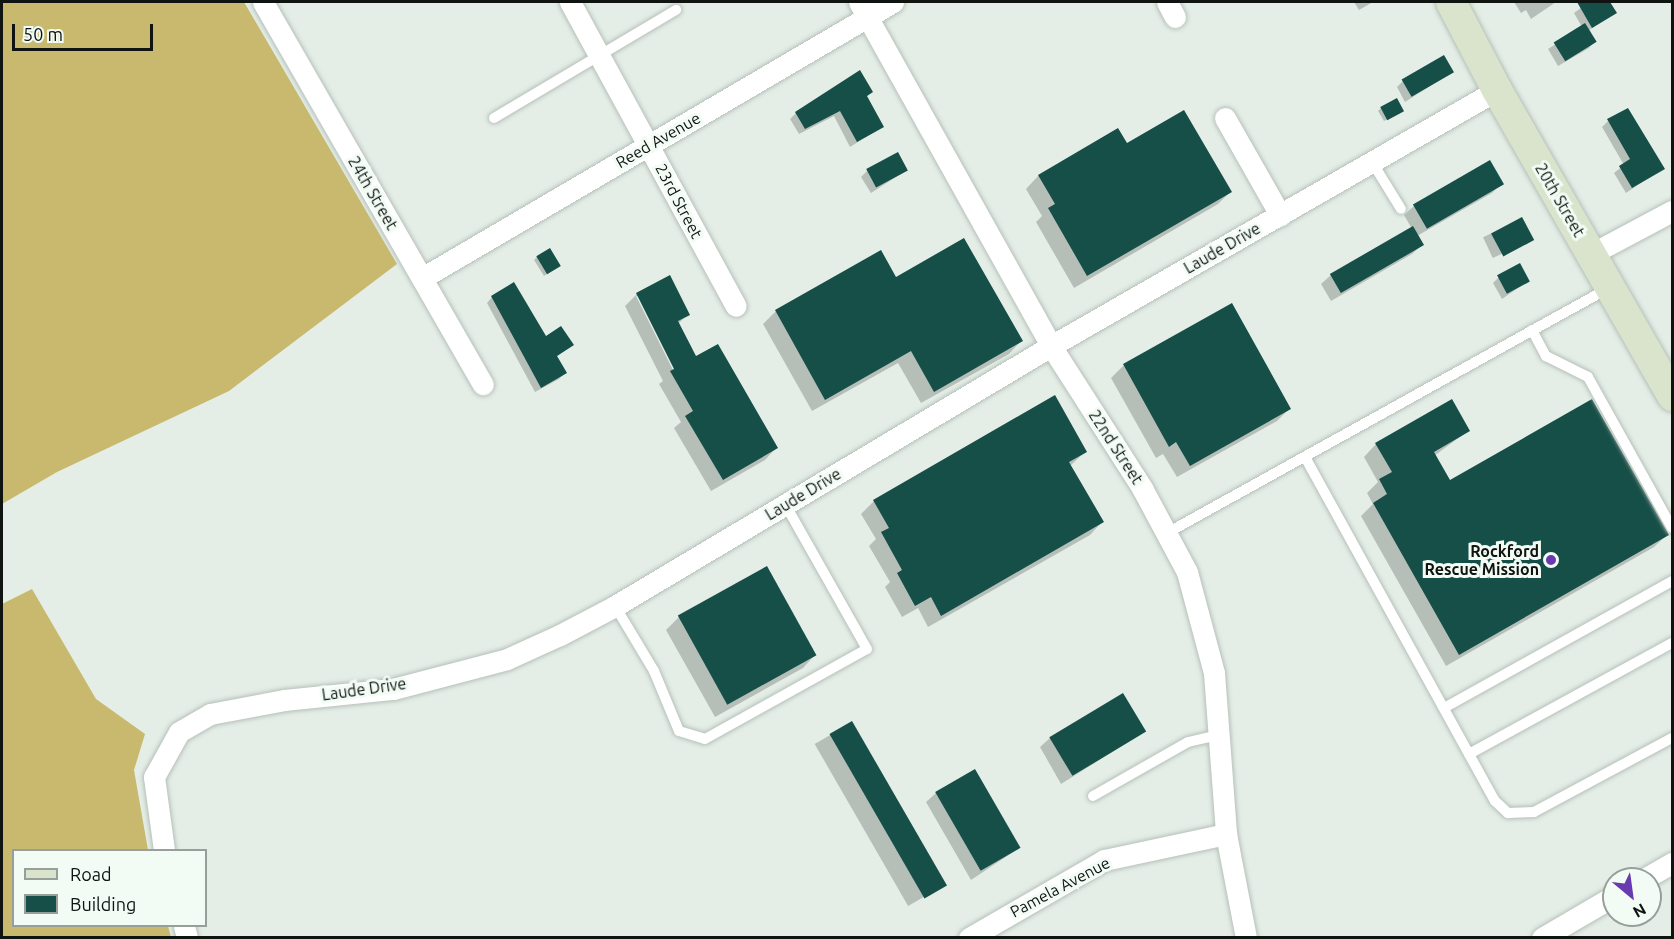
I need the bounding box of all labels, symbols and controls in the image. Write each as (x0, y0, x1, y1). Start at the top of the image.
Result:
scale bar (15, 12, 156, 50)
text: 50 m (23, 24, 63, 44)
street label: Reed Avenue (612, 108, 704, 172)
street label: 24th Street (344, 153, 402, 233)
street label: 23rd Street (651, 160, 707, 242)
street label: 20th Street (1531, 160, 1589, 240)
street label: Laude Drive (1180, 218, 1264, 278)
street label: 22nd Street (1085, 406, 1147, 488)
street label: Laude Drive (762, 464, 844, 524)
place label: Rockford Rescue Mission (1425, 541, 1539, 579)
marker: Rockford Rescue Mission (1544, 553, 1558, 567)
street label: Laude Drive (320, 674, 408, 704)
legend (12, 849, 207, 927)
street label: Pamela Avenue (1007, 853, 1113, 921)
text: Road (70, 864, 112, 884)
north arrow (1602, 867, 1662, 927)
text: Building (70, 894, 136, 914)
text: N (1630, 900, 1649, 922)

